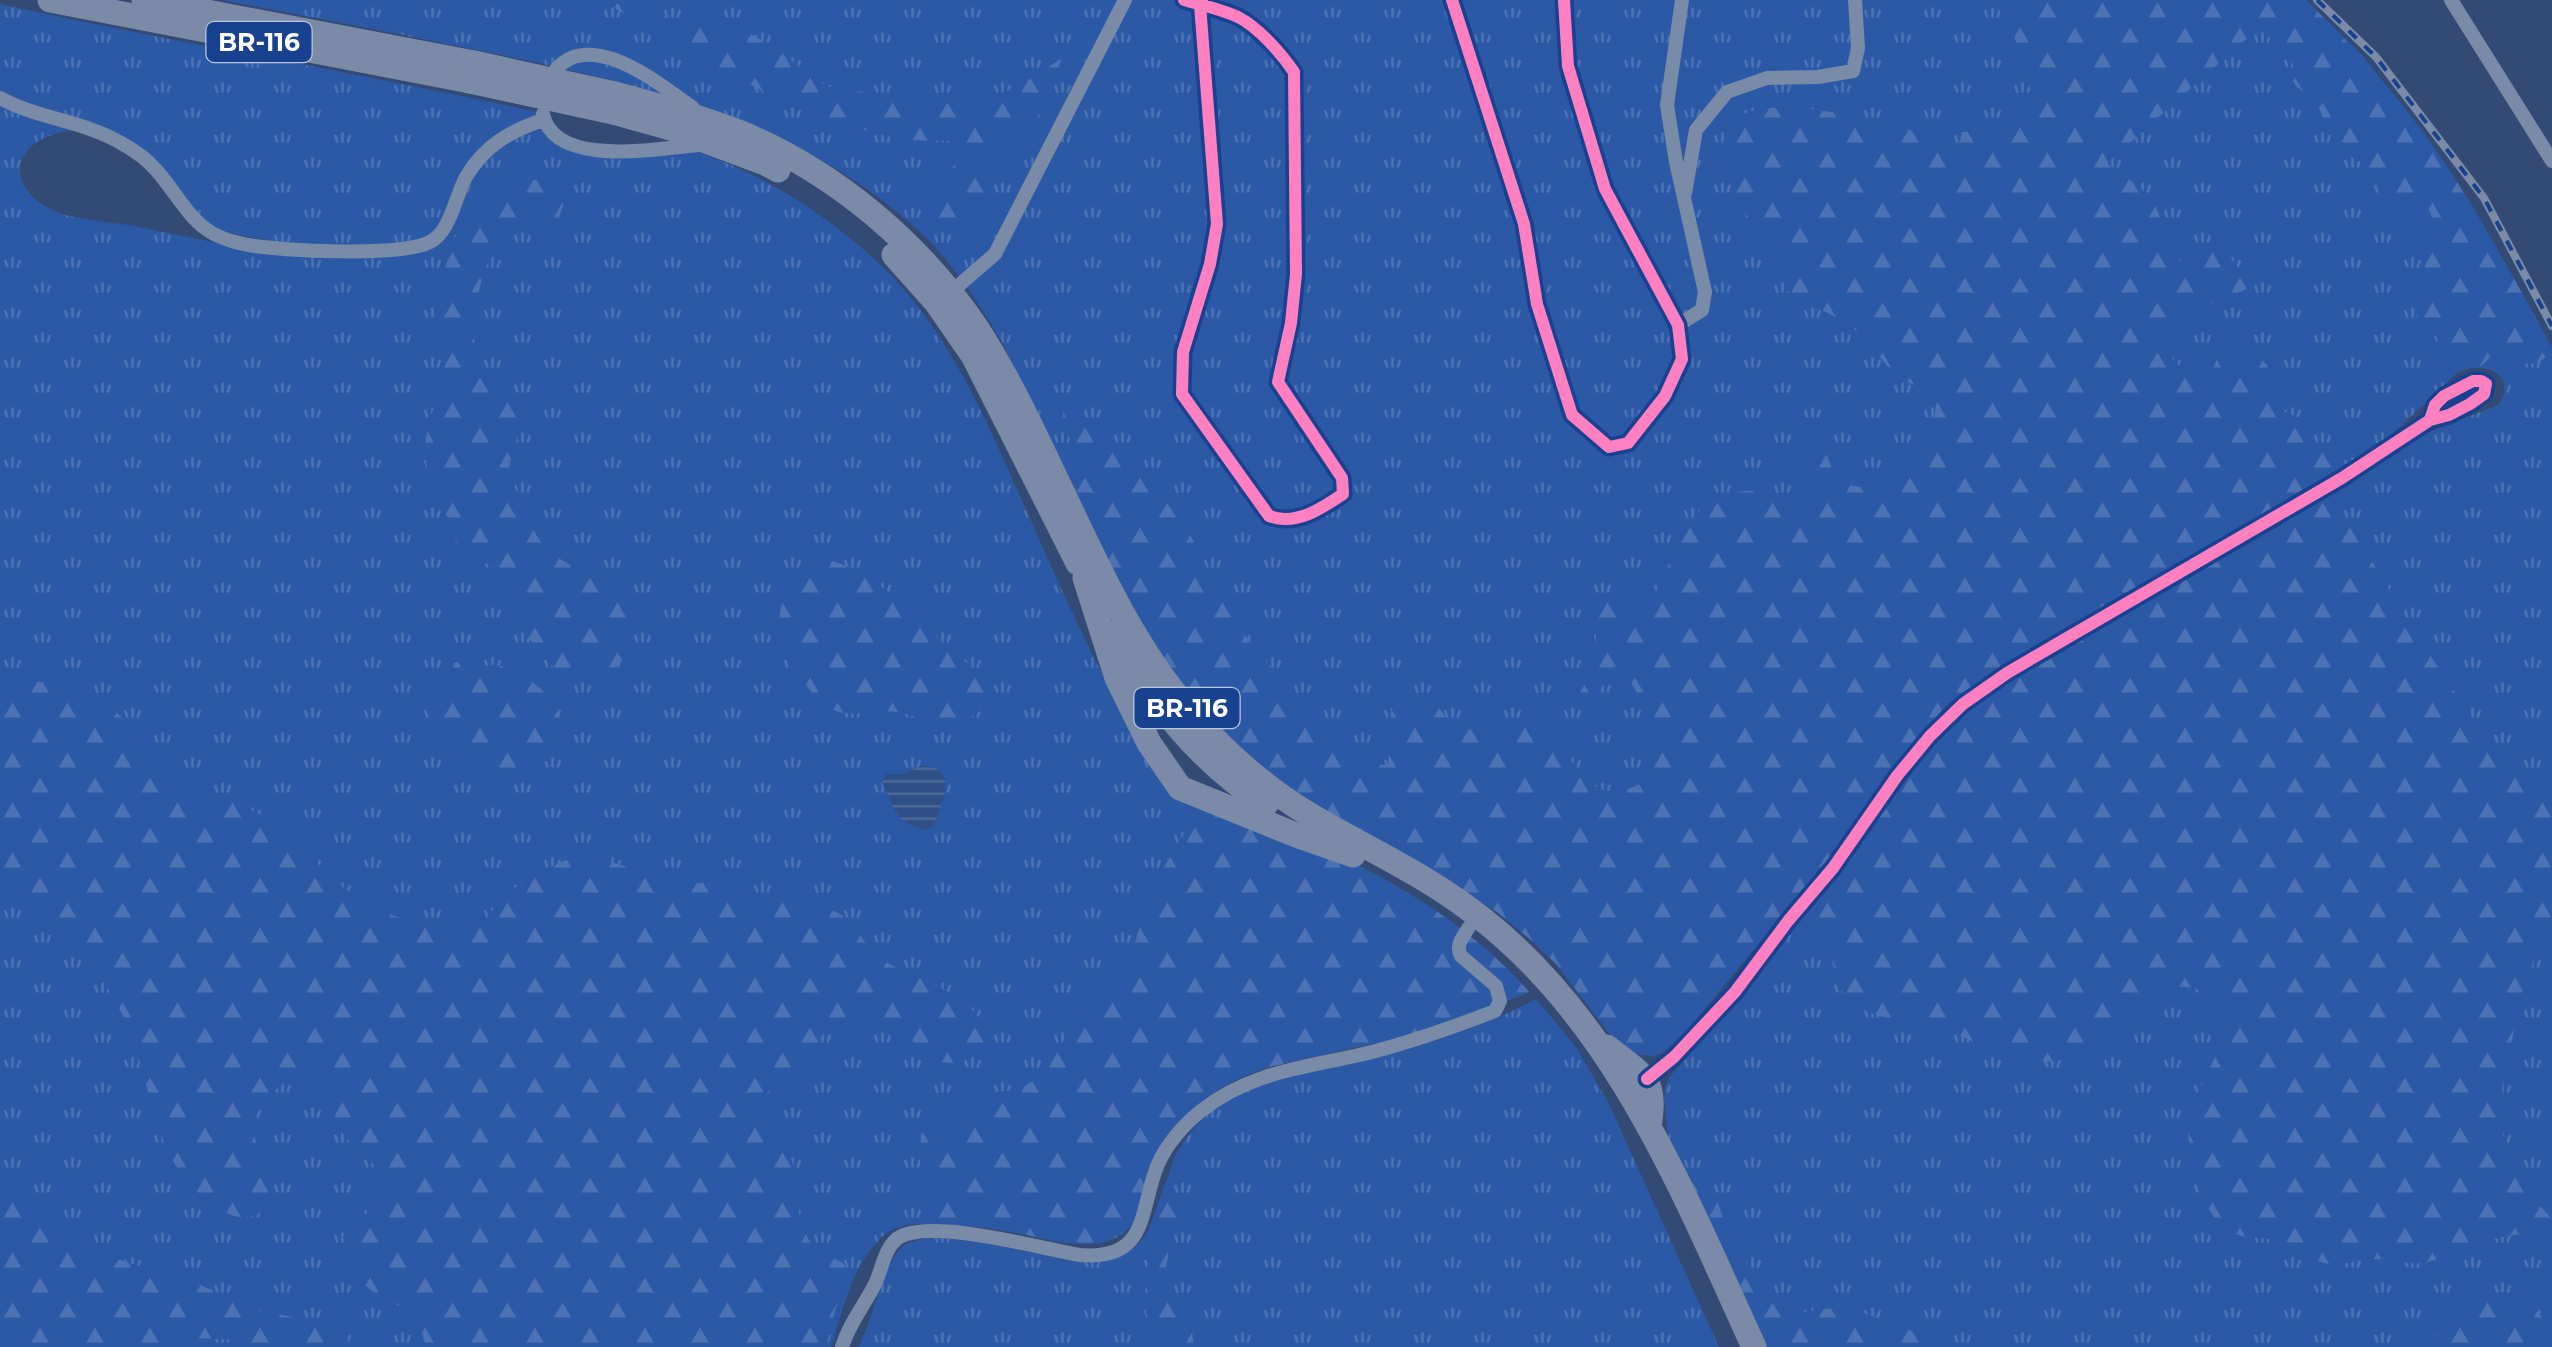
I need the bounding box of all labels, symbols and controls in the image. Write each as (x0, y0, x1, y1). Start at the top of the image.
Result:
road number: BR-116 (206, 22, 312, 62)
road number: BR-116 (1134, 688, 1240, 728)

